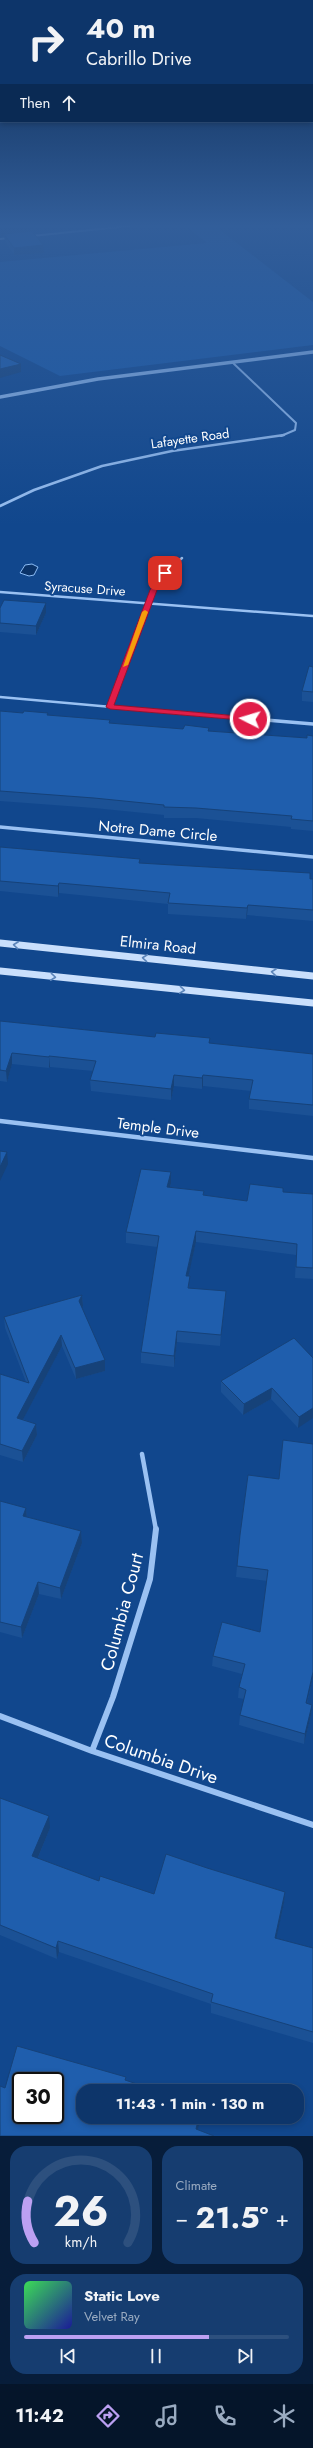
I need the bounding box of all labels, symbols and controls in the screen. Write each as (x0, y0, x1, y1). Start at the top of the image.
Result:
text: 40 m (86, 8, 155, 49)
icon: right (20, 16, 72, 68)
text: Cabrillo Drive (86, 46, 192, 72)
text: Then (20, 92, 50, 114)
icon: ahead (58, 92, 80, 114)
street label: Lafayette Road (150, 424, 231, 453)
pin (148, 556, 182, 590)
icon: arrive (154, 562, 176, 584)
street label: Syracuse Drive (44, 576, 126, 601)
position arrow (229, 698, 271, 740)
street label: Notre Dame Circle (98, 815, 219, 847)
street label: Elmira Road (119, 930, 197, 960)
one-way arrow (13, 940, 19, 949)
one-way arrow (142, 954, 148, 963)
one-way arrow (271, 967, 277, 976)
one-way arrow (50, 972, 56, 981)
one-way arrow (179, 985, 185, 994)
street label: Temple Drive (116, 1112, 201, 1144)
street label: Columbia Court (94, 1550, 150, 1674)
street label: Columbia Drive (101, 1727, 221, 1791)
speed limit sign: 30 (12, 2072, 64, 2124)
text: 11:43 · 1 min · 130 m (116, 2093, 264, 2115)
text: Climate (176, 2176, 217, 2195)
text: 26 (53, 2181, 108, 2242)
text: 21.5° (196, 2196, 268, 2239)
text: − (176, 2202, 188, 2234)
text: + (275, 2202, 289, 2234)
text: km/h (65, 2232, 97, 2252)
text: Static Love (84, 2285, 160, 2307)
text: Velvet Ray (84, 2307, 140, 2326)
icon: previous (57, 2345, 79, 2367)
icon: pause (145, 2345, 167, 2367)
icon: next (234, 2345, 256, 2367)
icon: directions (94, 2402, 122, 2430)
icon: music (153, 2402, 181, 2430)
icon: phone (211, 2402, 239, 2430)
icon: climate (270, 2402, 298, 2430)
text: 11:42 (15, 2403, 64, 2429)

